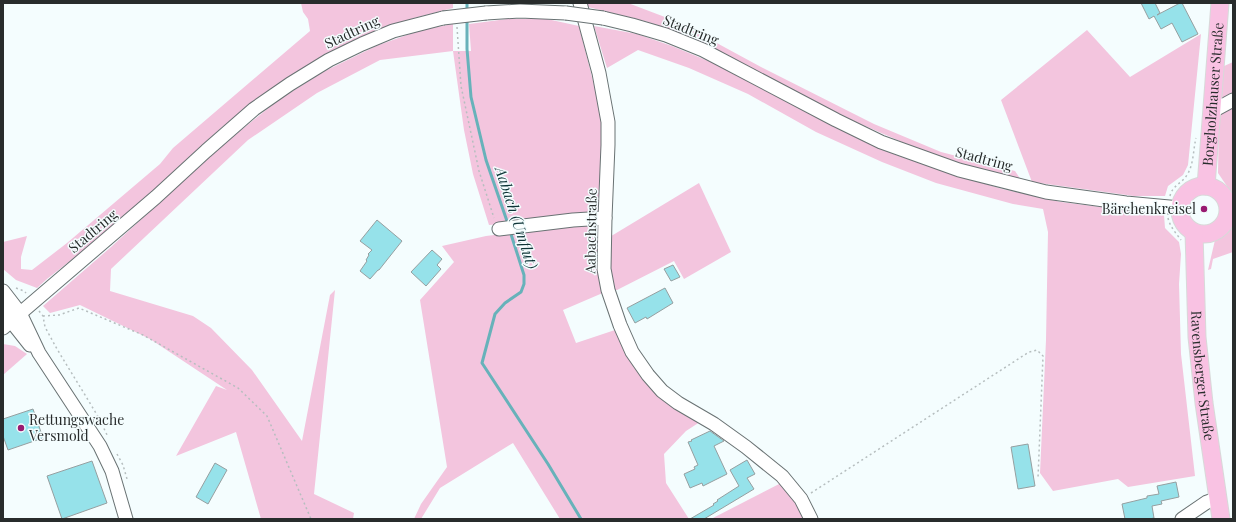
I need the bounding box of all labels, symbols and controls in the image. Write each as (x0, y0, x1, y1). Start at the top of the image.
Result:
street label: Stadtring (321, 10, 383, 53)
street label: Stadtring (660, 10, 722, 50)
street label: Borgholzhauser Straße (1198, 22, 1227, 167)
street label: Stadtring (953, 142, 1015, 175)
water label: Aabach (Umflut) (490, 162, 543, 271)
street label: Aabachstraße (580, 188, 601, 275)
place label: Bärchenkreisel (1102, 199, 1196, 218)
street label: Stadtring (64, 204, 122, 257)
marker: Bärchenkreisel (1199, 204, 1209, 214)
street label: Ravensberger Straße (1187, 310, 1219, 442)
place label: Rettungswache Versmold (28, 410, 124, 445)
marker: Rettungswache Versmold (16, 423, 26, 433)

